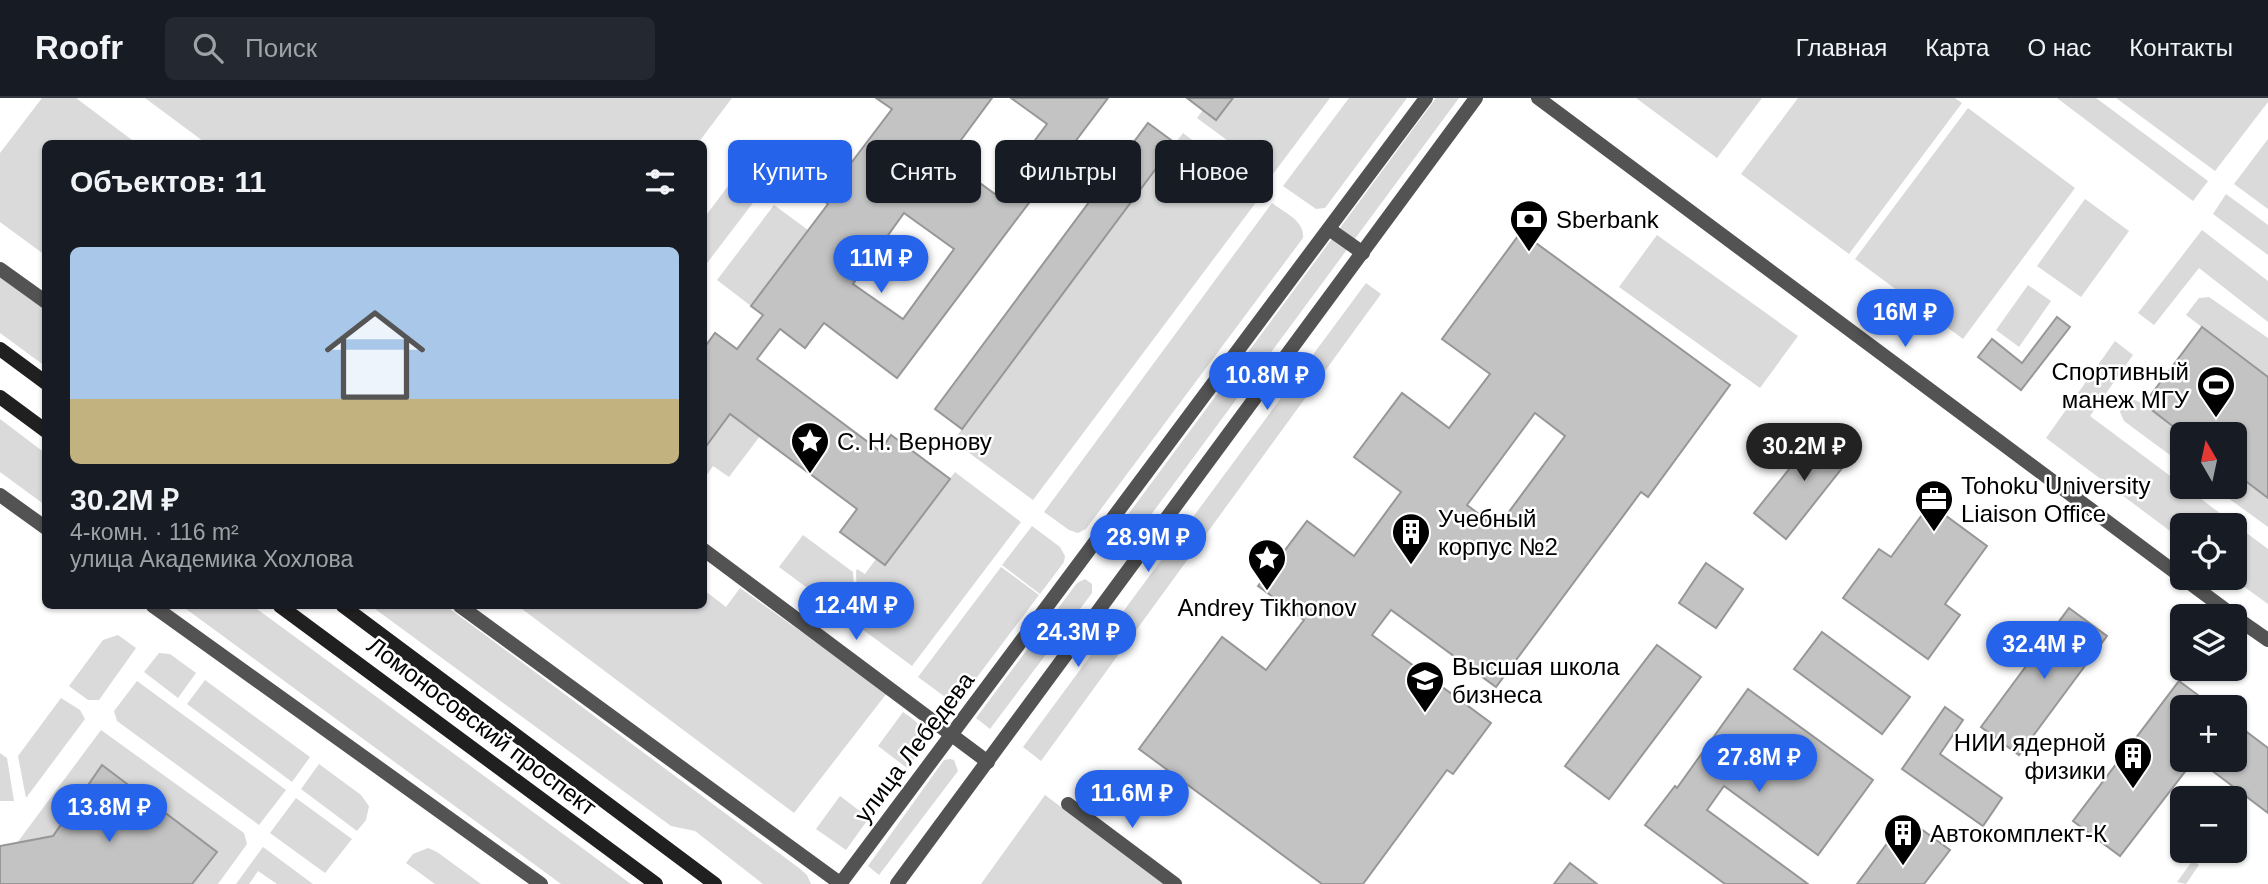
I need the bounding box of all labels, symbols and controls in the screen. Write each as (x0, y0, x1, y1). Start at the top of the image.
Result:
search box (165, 17, 655, 80)
text: Roofr (35, 29, 123, 66)
icon: search (189, 29, 227, 67)
text: Поиск (245, 33, 317, 63)
text: Главная (1796, 34, 1887, 61)
text: Карта (1925, 34, 1989, 61)
text: О нас (2027, 34, 2091, 61)
text: Контакты (2129, 34, 2233, 61)
chip: Купить (728, 140, 852, 203)
chip: Снять (866, 140, 981, 203)
chip: Фильтры (995, 140, 1141, 203)
chip: Новое (1155, 140, 1273, 203)
icon: filters (641, 163, 679, 201)
text: Объектов: 11 (70, 165, 266, 198)
bank icon: Sberbank (1508, 198, 1550, 253)
place label: Sberbank (1556, 206, 1660, 233)
pin: 11M ₽ (832, 236, 930, 295)
text: 11M ₽ (849, 245, 913, 271)
pin: 16M ₽ (1856, 289, 1954, 349)
icon: home (312, 292, 438, 418)
text: 16M ₽ (1873, 299, 1937, 325)
pin: 10.8M ₽ (1202, 352, 1332, 412)
place label: Спортивный манеж МГУ (2051, 358, 2190, 413)
text: 10.8M ₽ (1225, 362, 1309, 388)
sports icon: Спортивный манеж МГУ (2195, 364, 2237, 419)
place icon: С. Н. Вернову (789, 420, 831, 475)
north arrow (2170, 422, 2247, 499)
map controls (2170, 422, 2247, 863)
pin: 30.2M ₽ (1739, 424, 1869, 483)
place label: С. Н. Вернову (837, 428, 992, 455)
text: 30.2M ₽ (1762, 433, 1846, 459)
place label: Tohoku University Liaison Office (1961, 472, 2150, 527)
office icon: Tohoku University Liaison Office (1913, 478, 1955, 533)
text: 30.2M ₽ (70, 483, 179, 516)
place label: Учебный корпус №2 (1438, 505, 1558, 560)
building icon: Учебный корпус №2 (1390, 511, 1432, 566)
button: locate (2170, 513, 2247, 590)
pin: 28.9M ₽ (1083, 514, 1213, 574)
text: 4-комн. · 116 m² (70, 519, 239, 545)
text: 28.9M ₽ (1106, 524, 1190, 550)
place icon: Andrey Tikhonov (1246, 537, 1288, 592)
text: улица Академика Хохлова (70, 546, 353, 572)
pin: 12.4M ₽ (791, 582, 921, 642)
text: 12.4M ₽ (814, 592, 898, 618)
place label: Andrey Tikhonov (1178, 594, 1356, 621)
button: layers (2170, 604, 2247, 681)
pin: 24.3M ₽ (1013, 610, 1143, 669)
text: 24.3M ₽ (1036, 619, 1120, 645)
pin: 32.4M ₽ (1979, 622, 2109, 681)
street label: Ломоносовский проспект (362, 631, 602, 821)
text: 32.4M ₽ (2002, 631, 2086, 657)
place label: Высшая школа бизнеса (1452, 653, 1620, 708)
school or university icon: Высшая школа бизнеса (1404, 659, 1446, 714)
street label: улица Лебедева (849, 666, 980, 827)
button: + (2170, 695, 2247, 772)
place label: НИИ ядерной физики (1954, 729, 2106, 784)
pin: 27.8M ₽ (1694, 734, 1824, 794)
building icon: НИИ ядерной физики (2112, 735, 2154, 790)
text: 27.8M ₽ (1717, 744, 1801, 770)
pin: 11.6M ₽ (1067, 770, 1197, 830)
text: 11.6M ₽ (1091, 780, 1173, 806)
pin: 13.8M ₽ (44, 784, 174, 844)
button: − (2170, 786, 2247, 863)
text: 13.8M ₽ (67, 794, 151, 820)
building icon: Автокомплект-К (1882, 812, 1924, 867)
place label: Автокомплект-К (1930, 820, 2107, 847)

